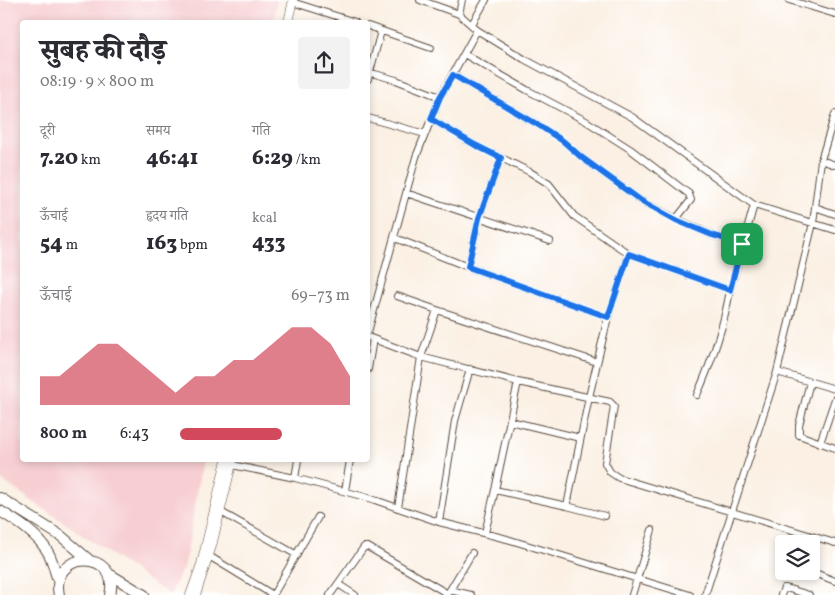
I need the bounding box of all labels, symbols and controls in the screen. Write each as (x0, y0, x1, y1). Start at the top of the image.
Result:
text: सुबह की दौड़ (40, 32, 166, 71)
button: share (298, 37, 350, 89)
text: 08:19 · 9 × 800 m (40, 71, 154, 93)
text: दूरी (40, 122, 55, 141)
text: समय (146, 122, 171, 141)
text: गति (252, 122, 270, 141)
text: 7.20 (40, 144, 78, 173)
text: 46:41 (146, 144, 198, 173)
text: 6:29 (252, 144, 293, 173)
text: km (78, 151, 101, 170)
text: /km (293, 151, 321, 170)
text: ऊँचाई (40, 207, 68, 226)
text: हृदय गति (146, 207, 188, 226)
text: kcal (252, 209, 277, 228)
pin (721, 223, 763, 265)
text: 433 (252, 228, 285, 257)
text: 54 (40, 229, 63, 258)
text: 163 (146, 229, 177, 258)
icon: arrive (728, 230, 756, 258)
text: m (63, 236, 78, 255)
text: bpm (177, 236, 208, 255)
text: ऊँचाई (40, 285, 72, 307)
text: 69–73 m (291, 285, 350, 307)
text: 800 m (40, 423, 87, 445)
text: 6:43 (120, 423, 149, 445)
map controls (775, 535, 820, 580)
button: layers (775, 535, 820, 580)

